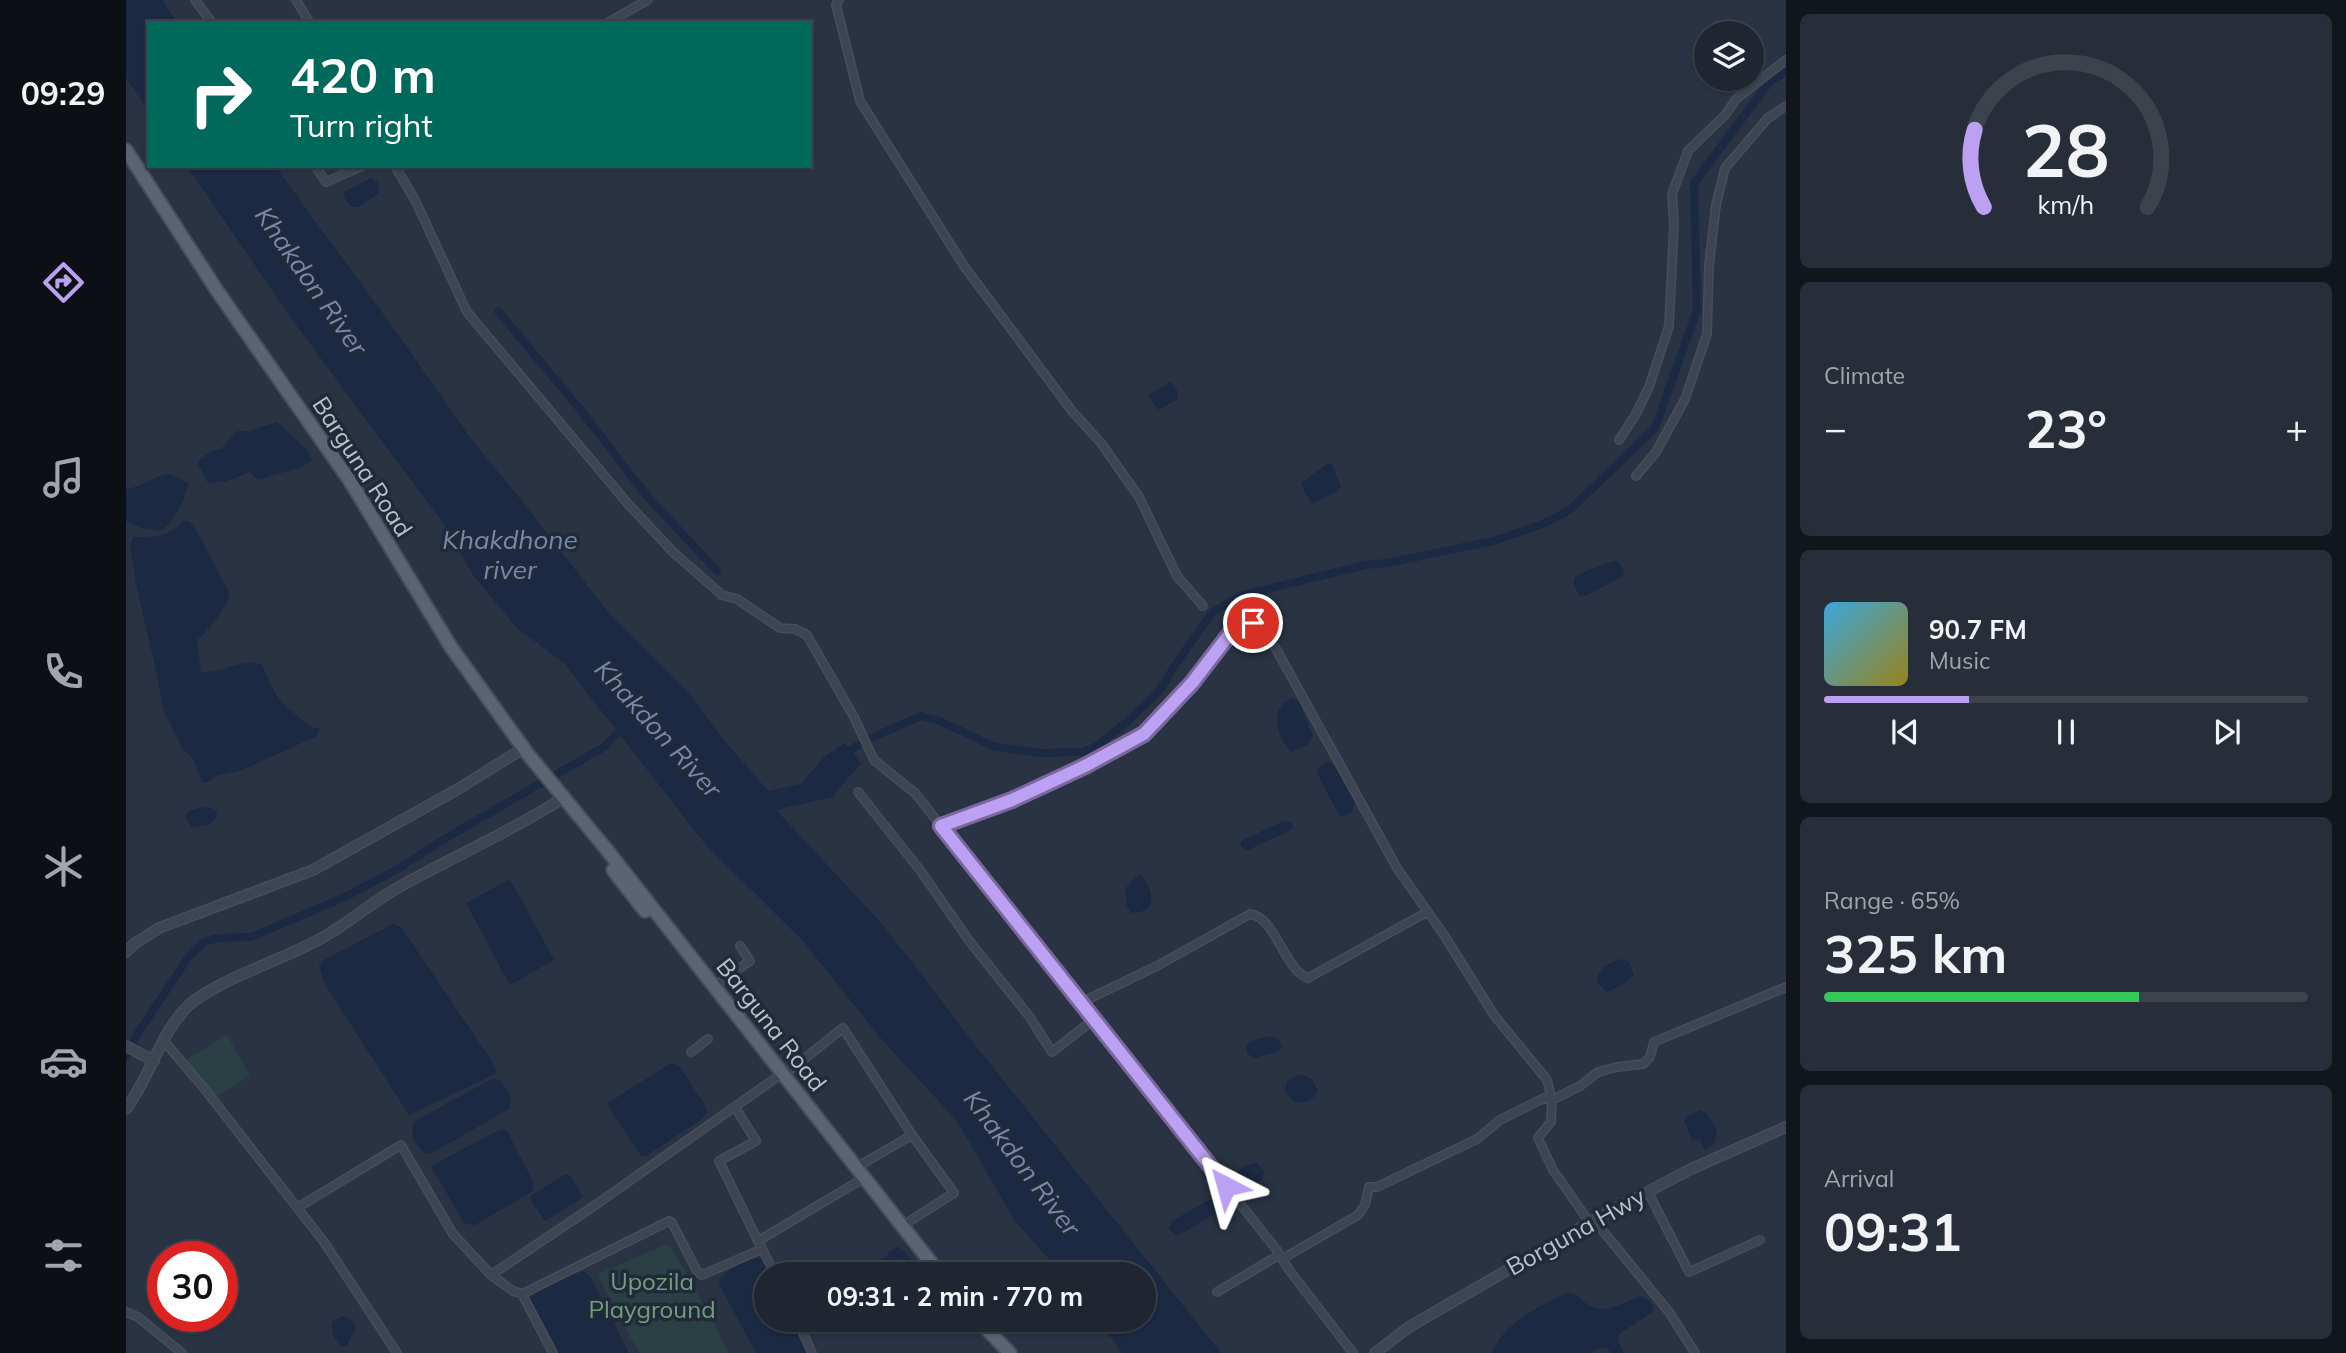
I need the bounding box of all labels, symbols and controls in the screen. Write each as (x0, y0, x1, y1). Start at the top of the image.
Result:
map controls (1694, 21, 1764, 91)
button: layers (1694, 21, 1764, 91)
text: 420 m (290, 44, 436, 105)
icon: right (175, 49, 266, 140)
text: 09:29 (21, 73, 105, 113)
text: 28 (2022, 104, 2110, 195)
text: Turn right (290, 105, 433, 145)
text: km/h (2038, 189, 2094, 220)
water label: Khakdon River (248, 200, 376, 363)
icon: directions (39, 258, 88, 307)
text: Climate (1824, 361, 1905, 390)
street label: Barguna Road (306, 391, 419, 542)
text: 23° (2025, 396, 2107, 461)
text: − (1824, 404, 1847, 452)
text: + (2285, 404, 2308, 452)
icon: music (39, 453, 88, 502)
water label: Khakdhone river (442, 523, 578, 586)
pin (1223, 593, 1283, 653)
icon: arrive (1234, 604, 1272, 642)
text: 90.7 FM (1929, 613, 2027, 646)
text: Music (1929, 646, 1990, 675)
icon: phone (39, 647, 88, 696)
water label: Khakdon River (588, 653, 730, 806)
icon: previous (1886, 713, 1924, 751)
icon: pause (2047, 713, 2085, 751)
icon: next (2208, 713, 2246, 751)
icon: climate (39, 842, 88, 891)
text: Range · 65% (1824, 886, 1960, 915)
text: 325 km (1824, 921, 2007, 986)
street label: Barguna Road (710, 952, 833, 1097)
icon: car (39, 1037, 88, 1086)
water label: Khakdon River (957, 1083, 1089, 1243)
position arrow (1189, 1149, 1263, 1223)
text: Arrival (1824, 1164, 1894, 1193)
street label: Borguna Hwy (1501, 1181, 1650, 1282)
text: 09:31 (1824, 1199, 1962, 1264)
icon: filters (39, 1231, 88, 1280)
speed limit sign: 30 (147, 1241, 238, 1332)
park label: Upozila Playground (588, 1266, 716, 1324)
text: 09:31 · 2 min · 770 m (827, 1280, 1083, 1313)

